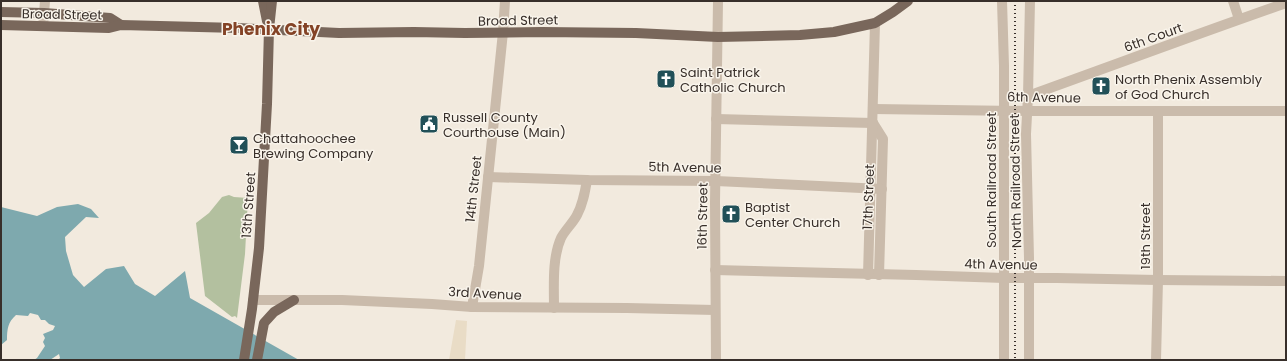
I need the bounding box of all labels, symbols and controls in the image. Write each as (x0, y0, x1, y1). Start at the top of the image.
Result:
street label: Broad Street (22, 4, 103, 25)
street label: Broad Street (478, 10, 559, 31)
district label: Phenix City (222, 17, 320, 41)
street label: 6th Court (1121, 18, 1185, 57)
place label: Saint Patrick Catholic Church (680, 63, 786, 97)
church icon: Saint Patrick Catholic Church (655, 68, 677, 90)
place label: North Phenix Assembly of God Church (1115, 70, 1263, 104)
church icon: North Phenix Assembly of God Church (1090, 75, 1112, 97)
street label: 6th Avenue (1007, 87, 1081, 108)
place label: Russell County Courthouse (Main) (443, 108, 566, 142)
street label: South Railroad Street (982, 112, 1001, 248)
public building icon: Russell County Courthouse (Main) (418, 113, 440, 135)
street label: North Railroad Street (1005, 113, 1026, 248)
place label: Chattahoochee Brewing Company (253, 129, 374, 163)
bar icon: Chattahoochee Brewing Company (228, 134, 250, 156)
street label: 14th Street (461, 155, 486, 223)
street label: 5th Avenue (648, 157, 722, 178)
street label: 17th Street (858, 164, 879, 230)
street label: 13th Street (237, 171, 260, 239)
street label: 16th Street (692, 182, 713, 250)
place label: Baptist Center Church (745, 198, 840, 232)
street label: 19th Street (1136, 202, 1155, 269)
church icon: Baptist Center Church (720, 203, 742, 225)
street label: 4th Avenue (964, 254, 1038, 275)
street label: 3rd Avenue (448, 282, 522, 305)

